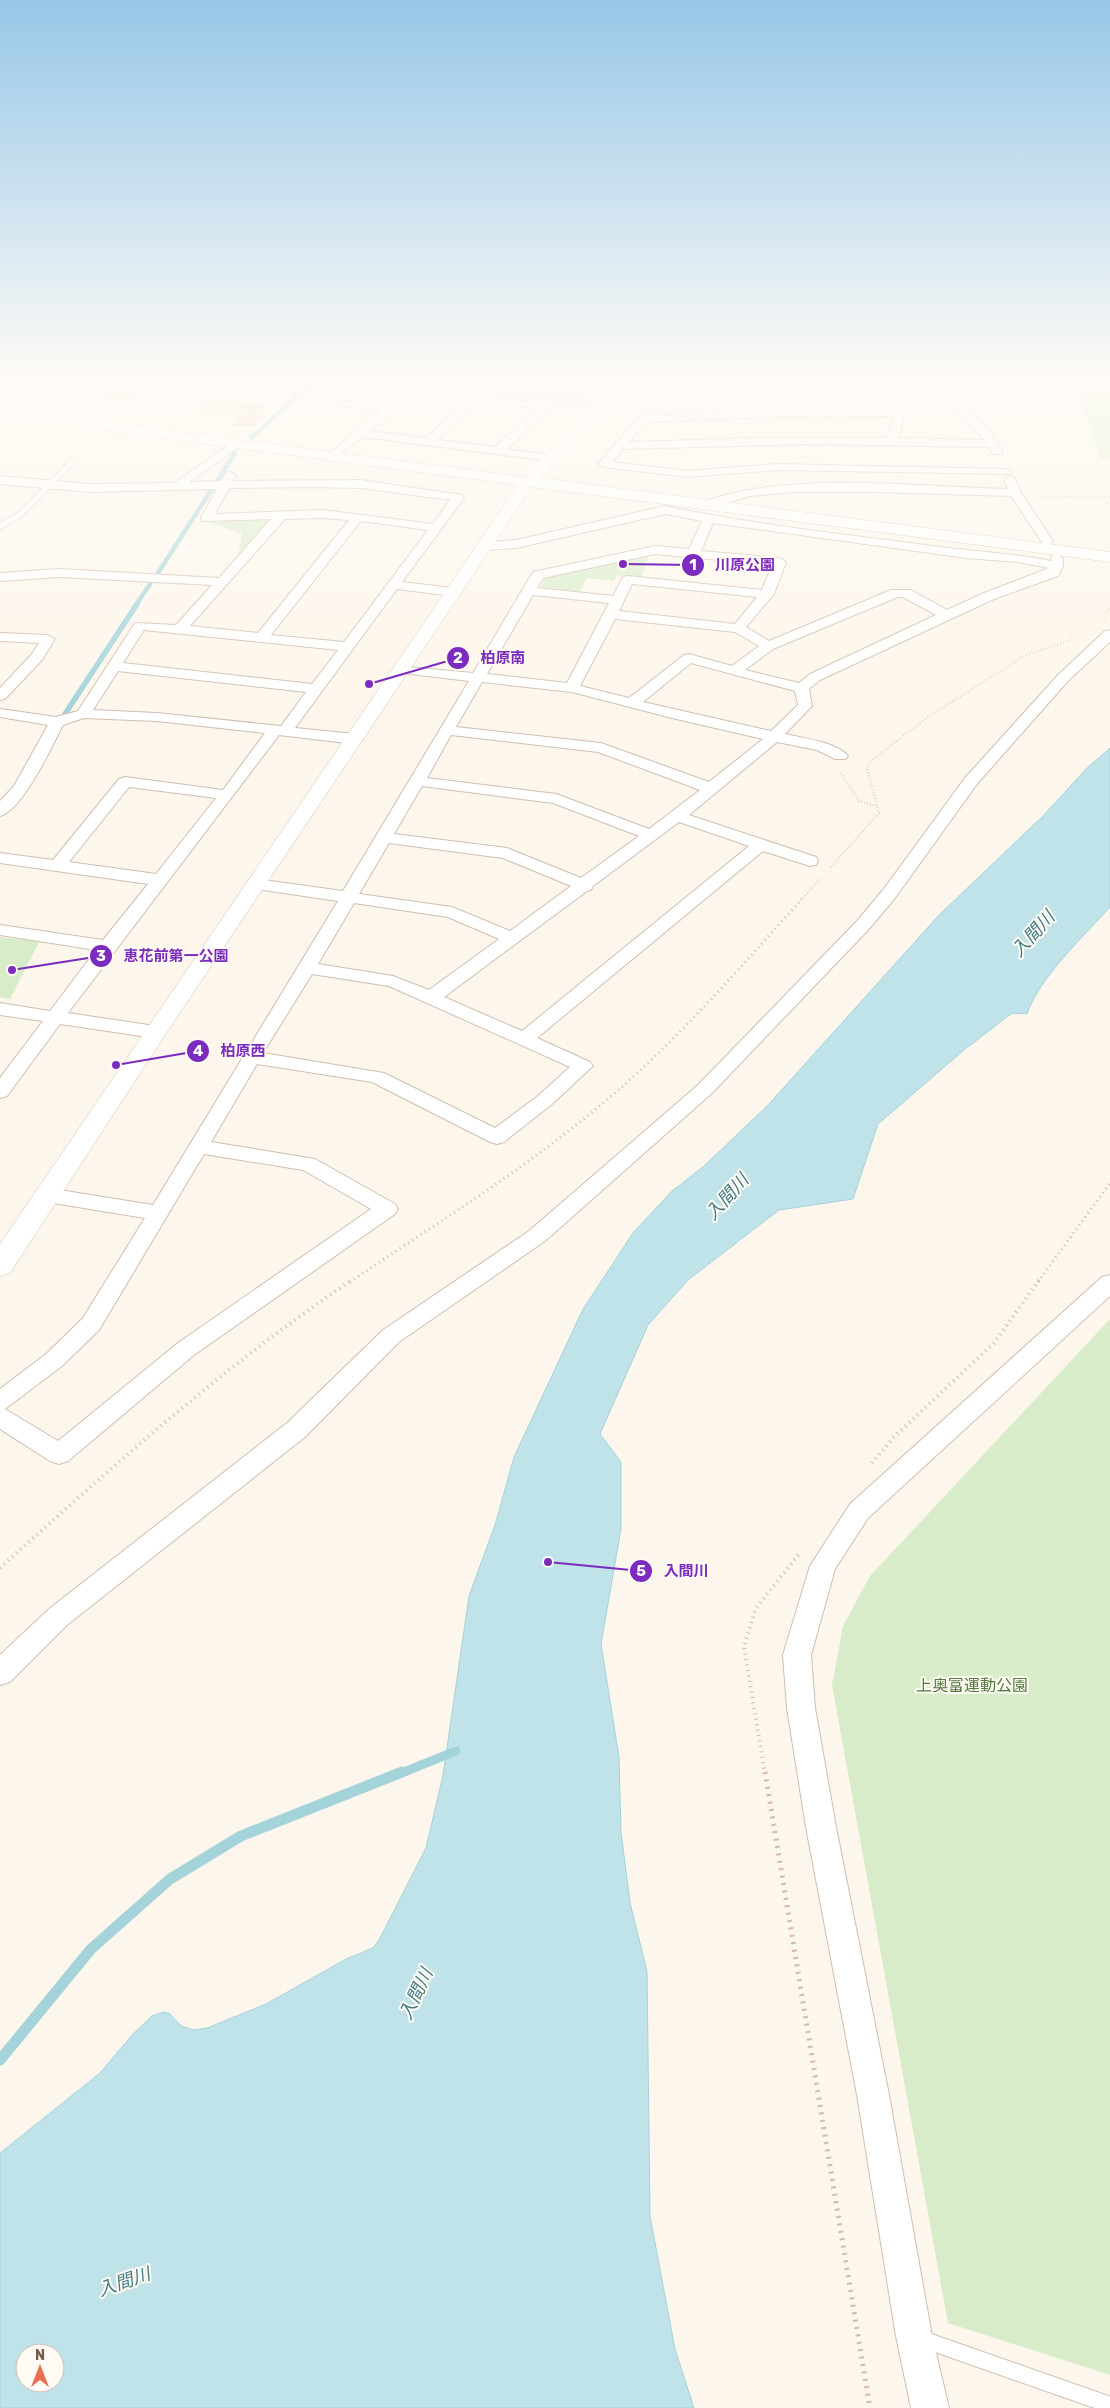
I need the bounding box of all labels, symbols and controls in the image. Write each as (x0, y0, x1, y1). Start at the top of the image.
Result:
callout: 川原公園 (680, 550, 785, 580)
text: 1 (689, 556, 697, 574)
text: 川原公園 (715, 556, 775, 574)
callout: 柏原南 (445, 643, 535, 673)
text: 2 (453, 649, 463, 667)
text: 柏原南 (480, 649, 526, 667)
water label: 入間川 (1007, 905, 1061, 961)
callout: 恵花前第一公園 (88, 941, 238, 971)
text: 3 (96, 947, 106, 965)
text: 恵花前第一公園 (123, 947, 229, 965)
callout: 柏原西 (186, 1036, 276, 1066)
text: 4 (193, 1042, 203, 1060)
text: 柏原西 (220, 1042, 266, 1060)
water label: 入間川 (701, 1168, 755, 1224)
callout: 入間川 (629, 1556, 719, 1586)
text: 5 (636, 1562, 646, 1580)
text: 入間川 (663, 1562, 709, 1580)
park label: 上奥富運動公園 (916, 1676, 1028, 1695)
water label: 入間川 (395, 1963, 438, 2023)
water label: 入間川 (95, 2262, 155, 2301)
north arrow (15, 2343, 65, 2393)
text: N (35, 2347, 45, 2364)

